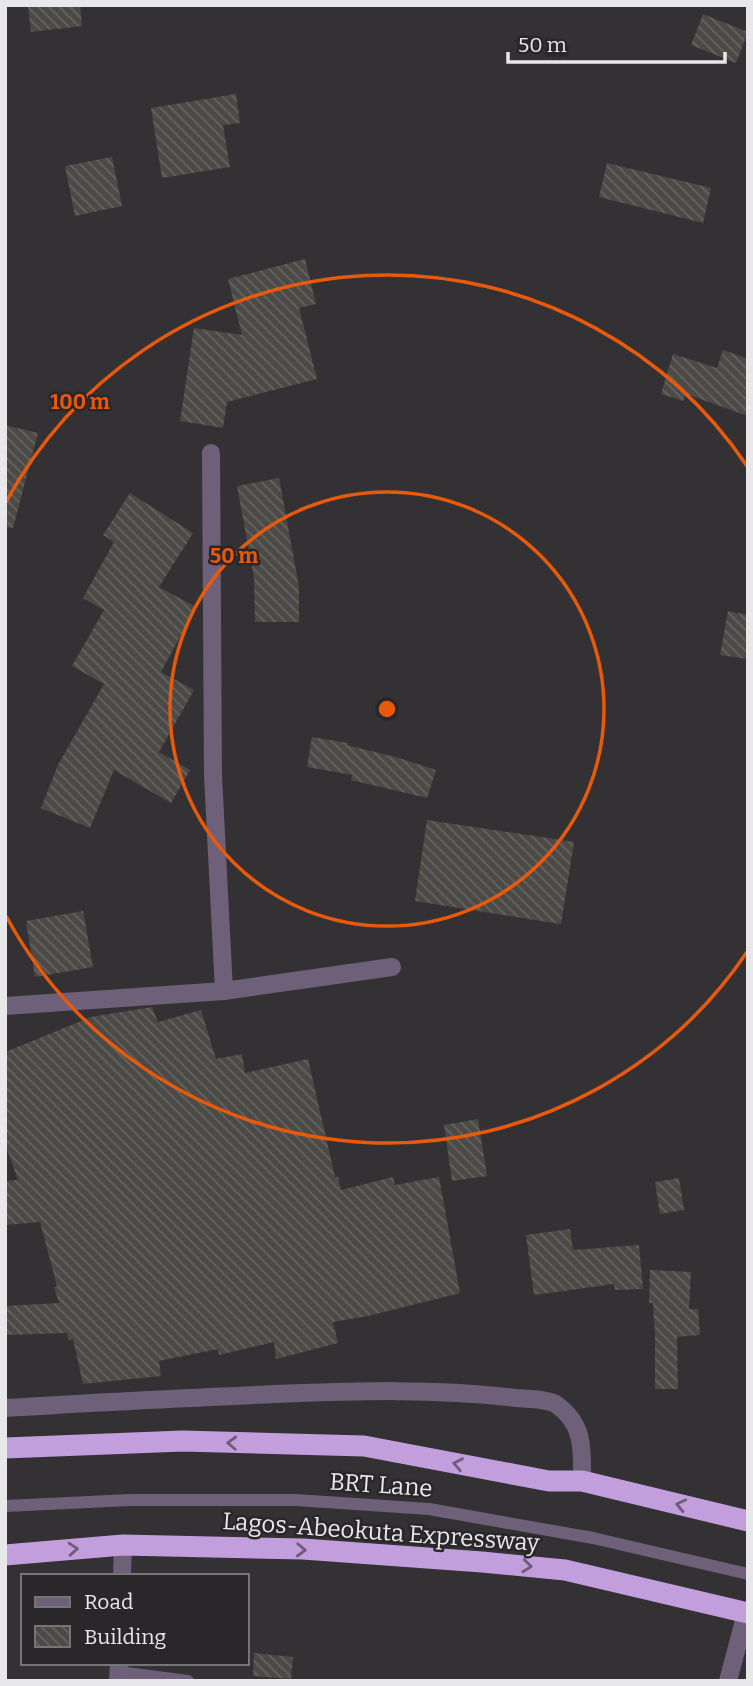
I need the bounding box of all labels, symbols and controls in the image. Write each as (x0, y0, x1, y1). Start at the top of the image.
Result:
scale bar (508, 21, 725, 65)
text: 50 m (518, 32, 567, 58)
text: 100 m (50, 389, 110, 415)
text: 50 m (210, 543, 258, 569)
centre of rings (375, 697, 399, 721)
one-way arrow (227, 1435, 238, 1450)
one-way arrow (452, 1457, 464, 1472)
street label: BRT Lane (329, 1467, 433, 1503)
one-way arrow (675, 1499, 687, 1513)
street label: Lagos-Abeokuta Expressway (221, 1507, 541, 1557)
one-way arrow (68, 1542, 79, 1557)
one-way arrow (295, 1542, 306, 1557)
one-way arrow (522, 1559, 533, 1574)
legend (21, 1574, 248, 1665)
text: Road (84, 1589, 133, 1615)
text: Building (84, 1624, 167, 1650)

